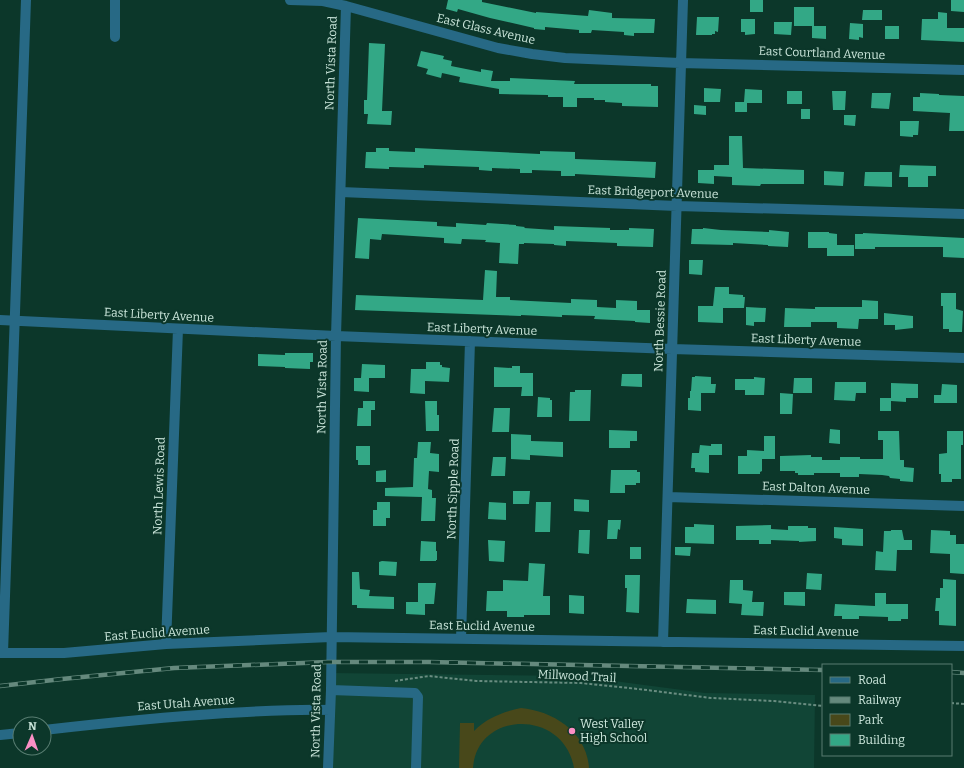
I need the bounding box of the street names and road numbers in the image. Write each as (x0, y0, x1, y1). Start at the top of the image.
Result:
street label: East Glass Avenue (435, 11, 537, 47)
street label: North Vista Road (322, 16, 340, 110)
street label: East Courtland Avenue (758, 44, 886, 62)
street label: East Bridgeport Avenue (587, 183, 719, 201)
street label: North Bessie Road (651, 270, 669, 372)
street label: East Liberty Avenue (104, 305, 214, 325)
street label: East Liberty Avenue (427, 320, 537, 338)
street label: East Liberty Avenue (751, 331, 861, 349)
street label: North Vista Road (314, 340, 330, 434)
street label: North Lewis Road (150, 437, 168, 535)
street label: North Sipple Road (444, 438, 462, 540)
street label: East Dalton Avenue (762, 479, 870, 497)
street label: East Euclid Avenue (429, 618, 535, 634)
street label: East Euclid Avenue (104, 622, 210, 644)
street label: East Euclid Avenue (753, 623, 859, 639)
street label: North Vista Road (308, 664, 324, 758)
street label: Millwood Trail (537, 667, 617, 685)
street label: East Utah Avenue (137, 693, 235, 713)

